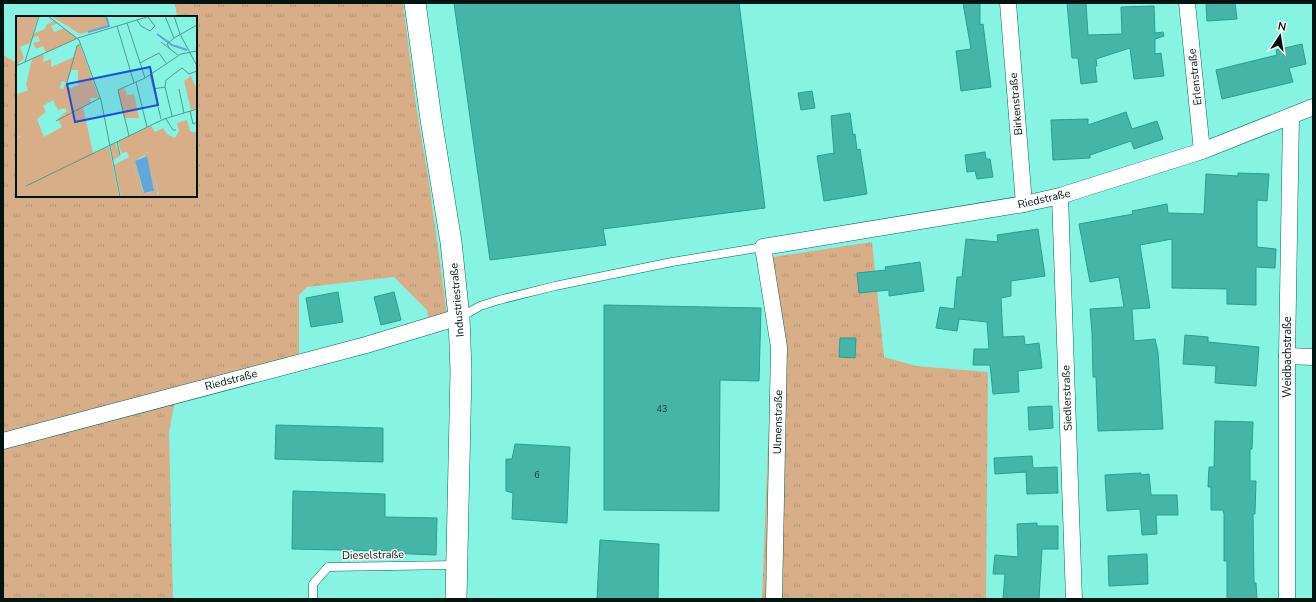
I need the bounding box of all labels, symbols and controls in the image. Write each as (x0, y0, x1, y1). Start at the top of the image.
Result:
inset map (16, 16, 197, 197)
north arrow (1260, 16, 1300, 56)
text: N (1276, 19, 1288, 35)
street label: Erlenstraße (1185, 48, 1205, 106)
street label: Birkenstraße (1006, 72, 1026, 136)
street label: Riedstraße (1016, 186, 1072, 212)
street label: Industriestraße (446, 262, 468, 338)
street label: Weidbachstraße (1280, 316, 1295, 398)
street label: Siedlerstraße (1058, 365, 1076, 431)
street label: Riedstraße (203, 366, 259, 394)
street label: Ulmenstraße (770, 390, 786, 454)
house number: 43 (657, 403, 667, 415)
house number: 6 (534, 469, 540, 481)
street label: Dieselstraße (342, 547, 404, 563)

